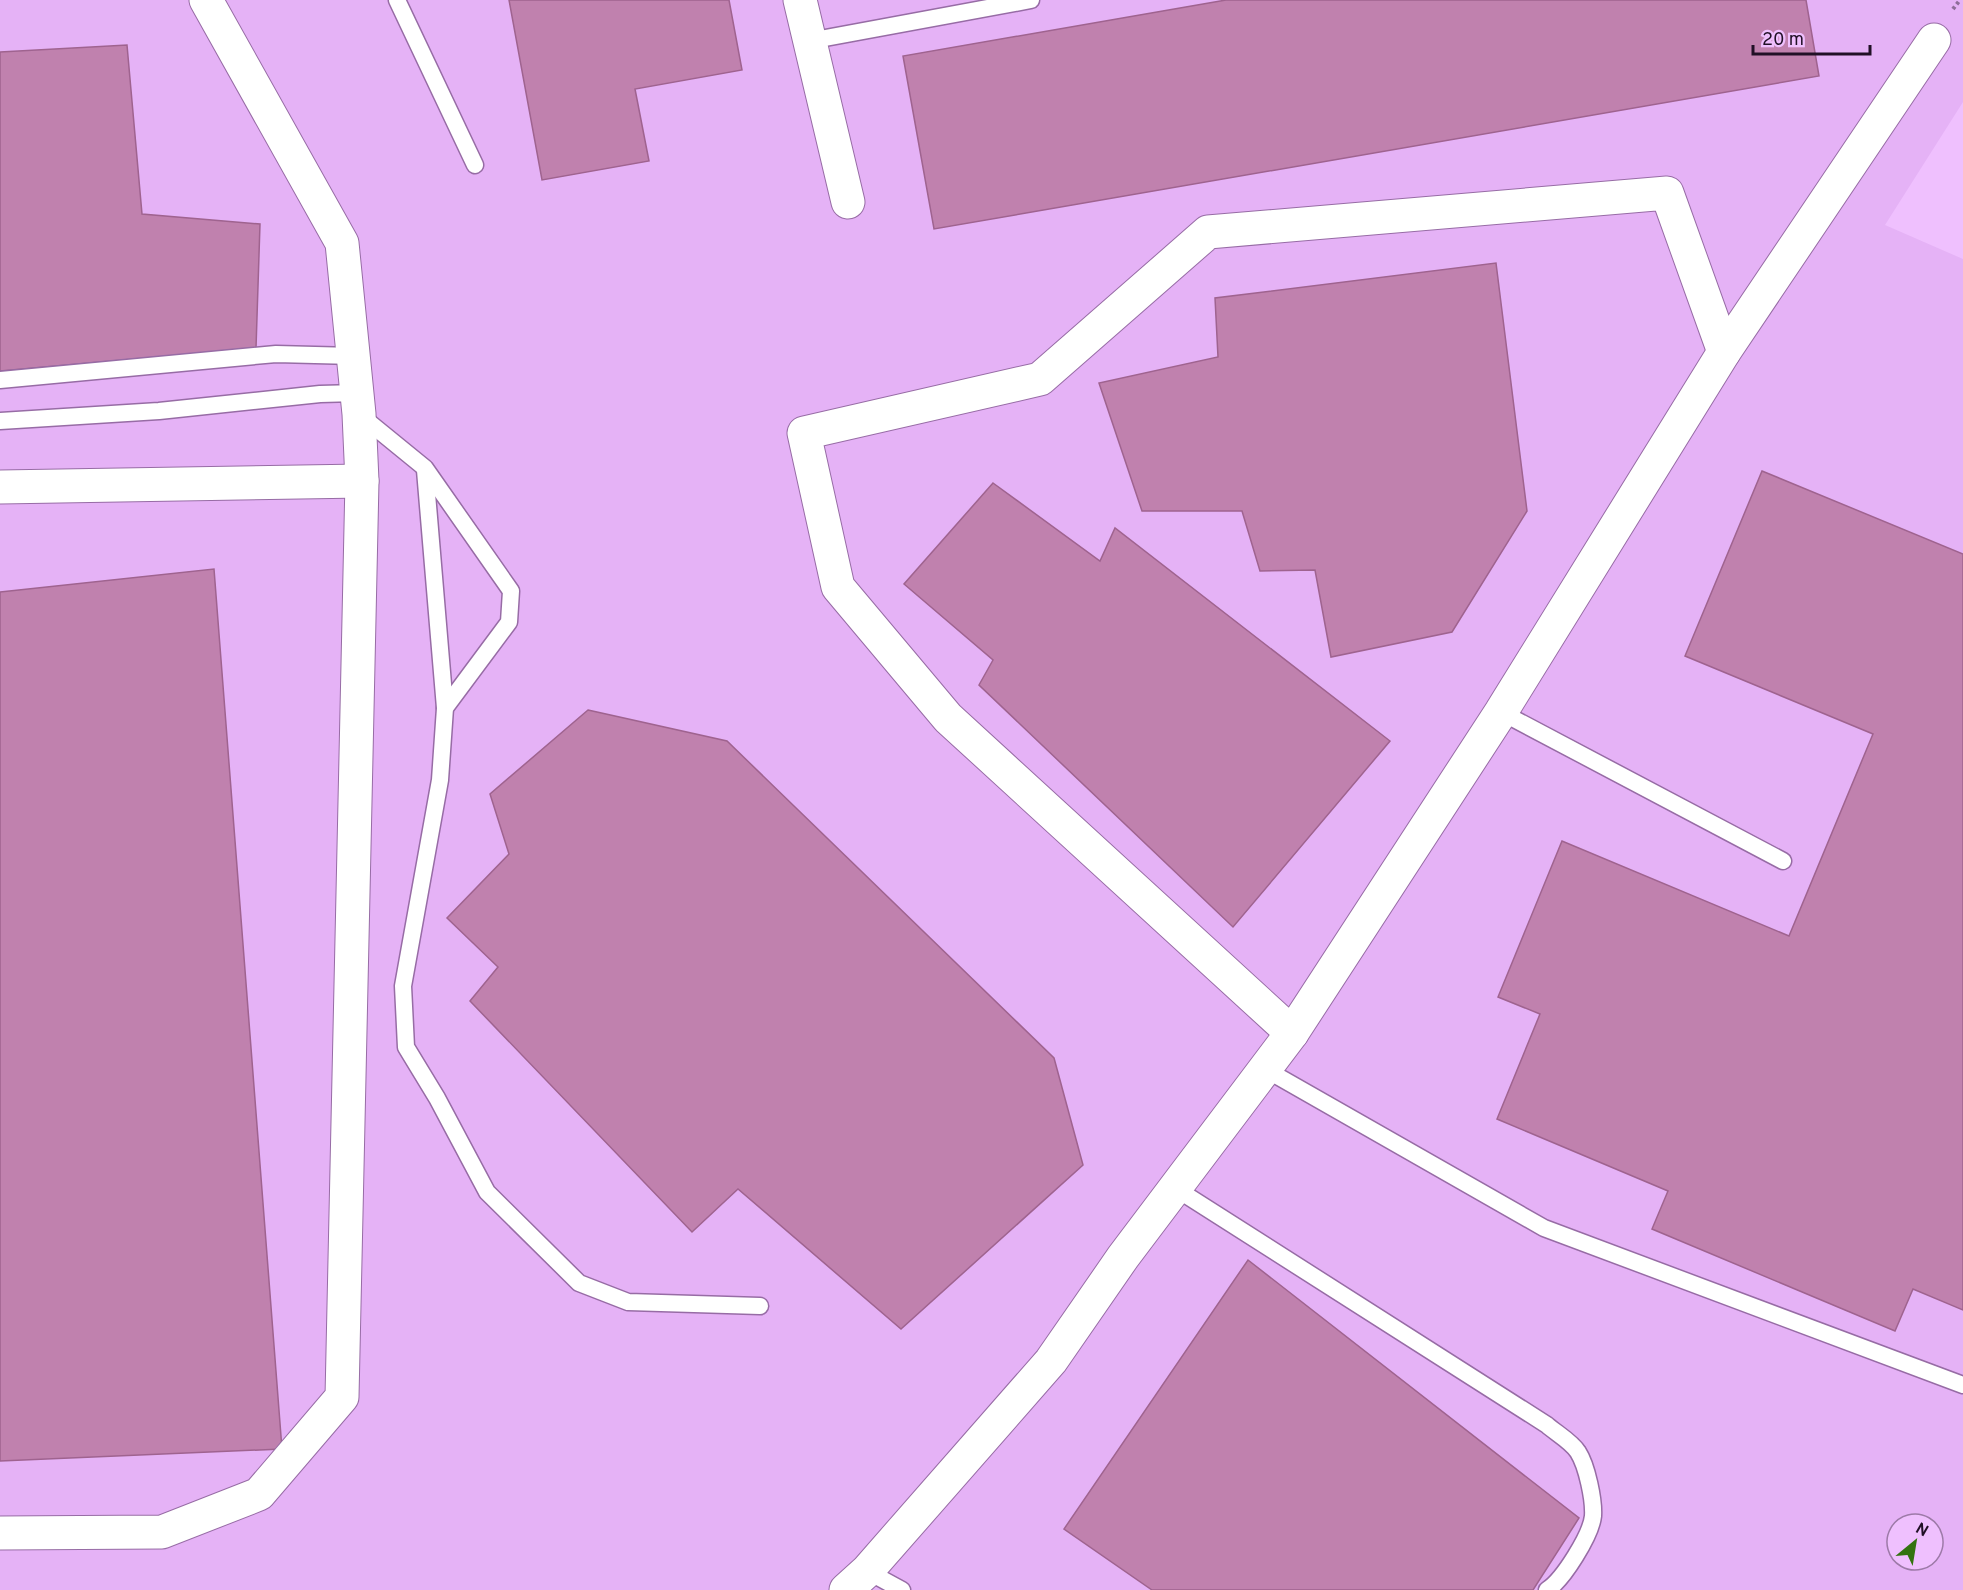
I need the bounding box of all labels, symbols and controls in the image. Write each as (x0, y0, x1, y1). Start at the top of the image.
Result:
scale bar (1753, 18, 1870, 56)
text: 20 m (1762, 29, 1804, 52)
north arrow (1885, 1512, 1945, 1572)
text: N (1912, 1519, 1931, 1542)

